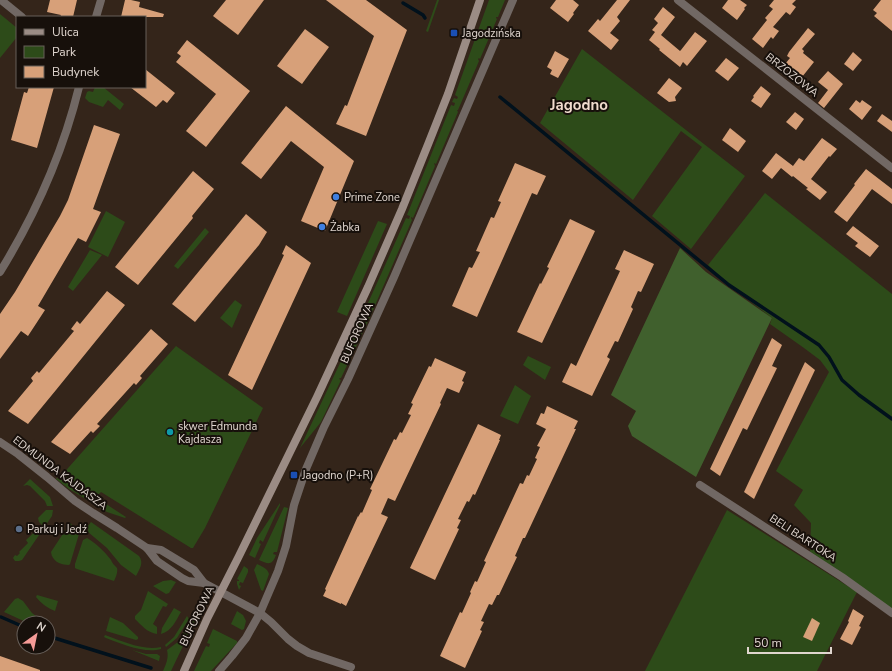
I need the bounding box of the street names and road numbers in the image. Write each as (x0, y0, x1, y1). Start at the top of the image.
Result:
street label: BRZOZOWA (762, 50, 822, 100)
street label: BUFOROWA (337, 300, 377, 366)
street label: EDMUNDA KAJDASZA (10, 433, 110, 513)
street label: BELI BARTOKA (767, 511, 839, 565)
street label: BUFOROWA (176, 584, 218, 648)

